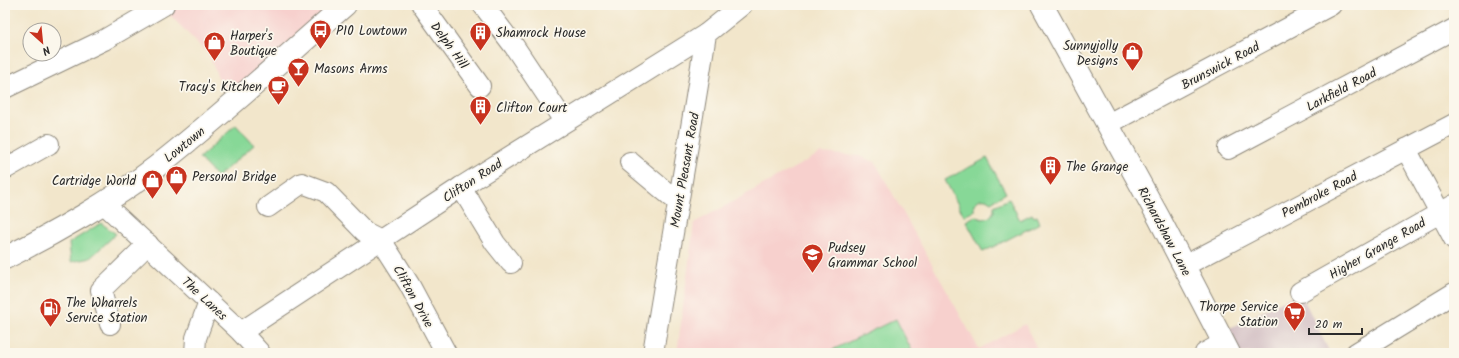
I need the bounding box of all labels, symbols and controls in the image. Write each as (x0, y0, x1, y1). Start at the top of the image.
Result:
bus stop icon: P10 Lowtown (308, 17, 334, 50)
street label: Delph Hill (424, 18, 473, 74)
building icon: Shamrock House (468, 19, 494, 52)
place label: P10 Lowtown (336, 21, 407, 42)
north arrow (22, 22, 62, 62)
place label: Shamrock House (496, 23, 586, 44)
place label: Harper's Boutique (230, 26, 277, 62)
shop icon: Harper's Boutique (202, 29, 228, 62)
place label: Sunnyjolly Designs (1063, 36, 1119, 72)
street label: Brunswick Road (1178, 37, 1264, 96)
shop icon: Sunnyjolly Designs (1120, 39, 1146, 72)
text: N (39, 40, 53, 60)
bar icon: Masons Arms (285, 55, 311, 88)
place label: Masons Arms (314, 59, 388, 80)
street label: Larkfield Road (1303, 63, 1381, 118)
cafe icon: Tracy's Kitchen (265, 73, 291, 106)
place label: Tracy's Kitchen (179, 77, 262, 98)
building icon: Clifton Court (467, 94, 493, 127)
place label: Clifton Court (496, 98, 568, 119)
street label: Mount Pleasant Road (665, 111, 706, 230)
street label: Lowtown (160, 122, 210, 169)
building icon: The Grange (1037, 153, 1063, 186)
street label: Clifton Road (439, 154, 508, 209)
place label: The Grange (1066, 157, 1128, 178)
shop icon: Personal Bridge (164, 163, 190, 196)
street label: Pembroke Road (1278, 166, 1362, 224)
shop icon: Cartridge World (139, 167, 165, 200)
place label: Personal Bridge (192, 167, 276, 188)
place label: Cartridge World (52, 171, 137, 192)
street label: Richardshaw Lane (1131, 183, 1196, 280)
street label: Higher Grange Road (1325, 213, 1431, 286)
place label: Pudsey Grammar School (828, 238, 917, 274)
school or university icon: Pudsey Grammar School (799, 241, 825, 274)
street label: Clifton Drive (387, 261, 439, 332)
street label: The Lanes (176, 272, 232, 326)
place label: The Wharrels Service Station (66, 293, 148, 329)
fuel station icon: The Wharrels Service Station (38, 296, 64, 329)
place label: Thorpe Service Station (1199, 297, 1278, 333)
supermarket icon: Thorpe Service Station (1281, 300, 1307, 333)
scale bar (1309, 310, 1362, 336)
text: 20 m (1315, 315, 1343, 334)

